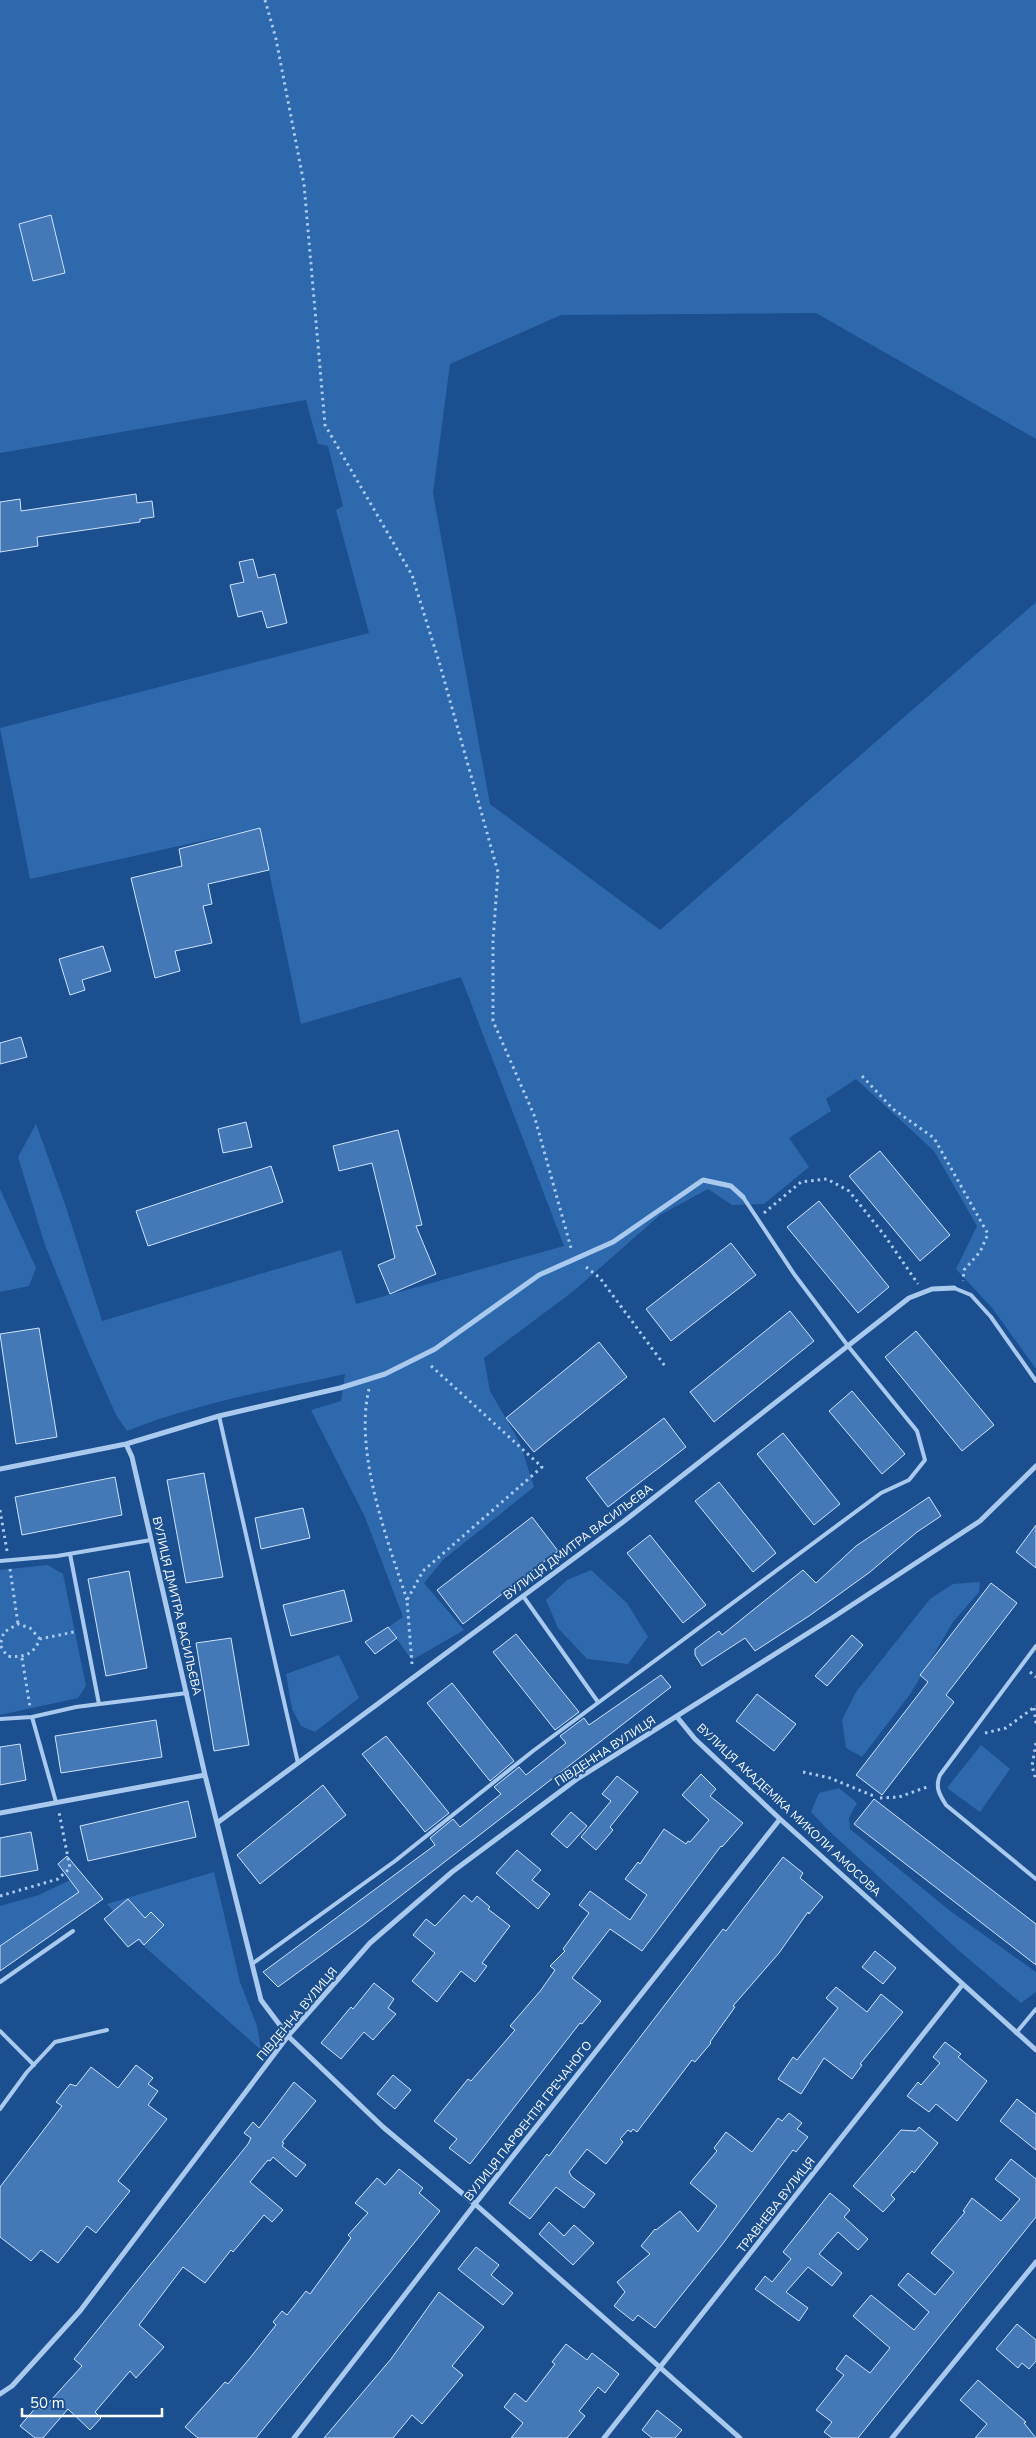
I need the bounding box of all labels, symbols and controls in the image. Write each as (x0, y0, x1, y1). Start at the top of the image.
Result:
street label: ВУЛИЦЯ ДМИТРА ВАСИЛЬЄВА (500, 1480, 656, 1603)
street label: ВУЛИЦЯ ДМИТРА ВАСИЛЬЄВА (149, 1515, 205, 1697)
street label: ПІВДЕННА ВУЛИЦЯ (551, 1712, 659, 1790)
street label: ВУЛИЦЯ АКАДЕМІКА МИКОЛИ АМОСОВА (693, 1720, 885, 1900)
street label: ПІВДЕННА ВУЛИЦЯ (253, 1964, 341, 2064)
street label: ВУЛИЦЯ ПАРФЕНТІЯ ГРЕЧАНОГО (460, 2038, 596, 2204)
street label: ТРАВНЕВА ВУЛИЦЯ (734, 2154, 818, 2256)
scale bar (22, 2386, 162, 2418)
text: 50 m (30, 2393, 65, 2413)

